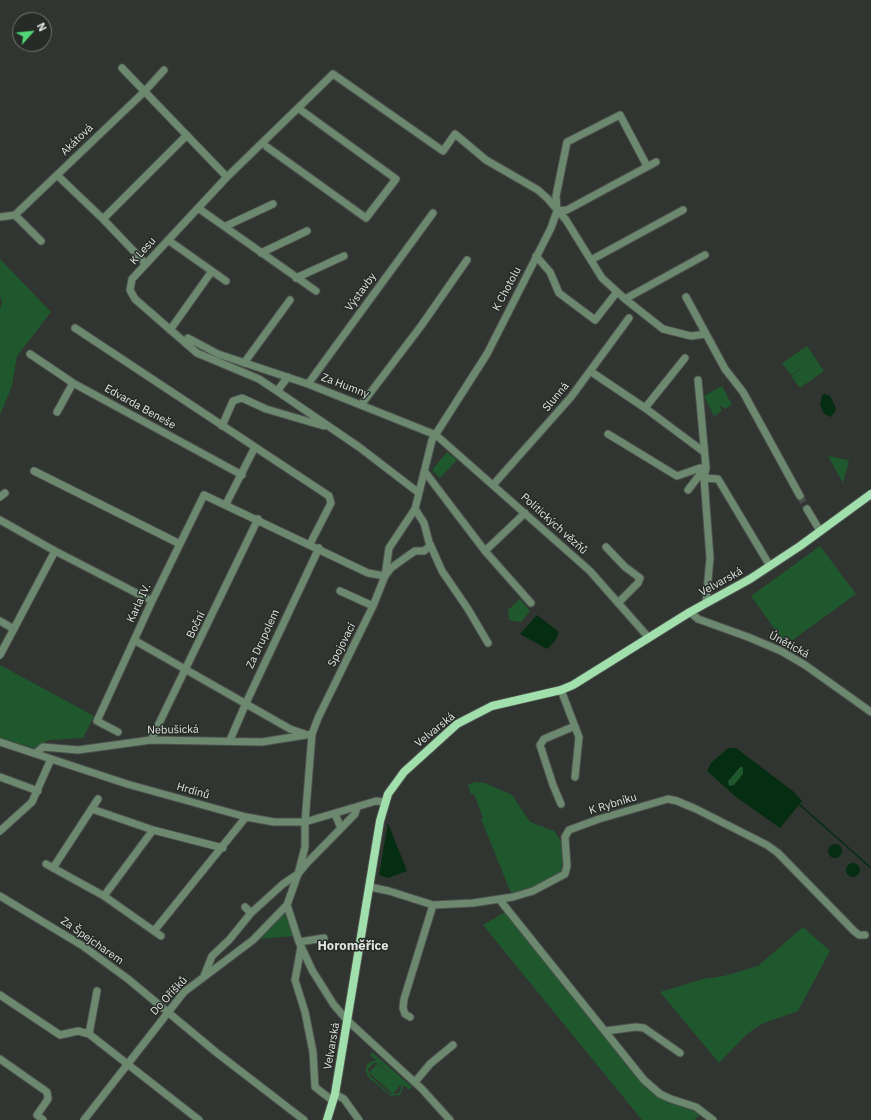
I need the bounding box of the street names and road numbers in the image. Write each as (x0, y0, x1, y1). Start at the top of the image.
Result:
street label: Akátová (58, 121, 96, 159)
street label: K Lesu (127, 234, 159, 268)
street label: K Chotolu (490, 265, 524, 313)
street label: Výstavby (343, 270, 379, 314)
street label: Za Humny (319, 371, 371, 401)
street label: Slunná (540, 380, 572, 414)
street label: Edvarda Beneše (102, 382, 178, 432)
street label: Politických vězňů (518, 491, 590, 557)
street label: Velvarská (697, 565, 745, 599)
street label: Karla IV. (124, 581, 154, 625)
street label: Za Drupolem (244, 607, 282, 671)
street label: Boční (184, 610, 208, 640)
street label: Spojovací (325, 621, 359, 669)
street label: Únětická (767, 629, 811, 661)
street label: Velvarská (412, 710, 458, 750)
street label: Nebušická (147, 723, 199, 737)
street label: Hrdinů (175, 780, 211, 802)
street label: K Rybníku (587, 790, 639, 818)
street label: Za Špejcharem (58, 914, 126, 968)
street label: Do Oříšků (148, 974, 190, 1018)
street label: Velvarská (321, 1021, 343, 1071)

